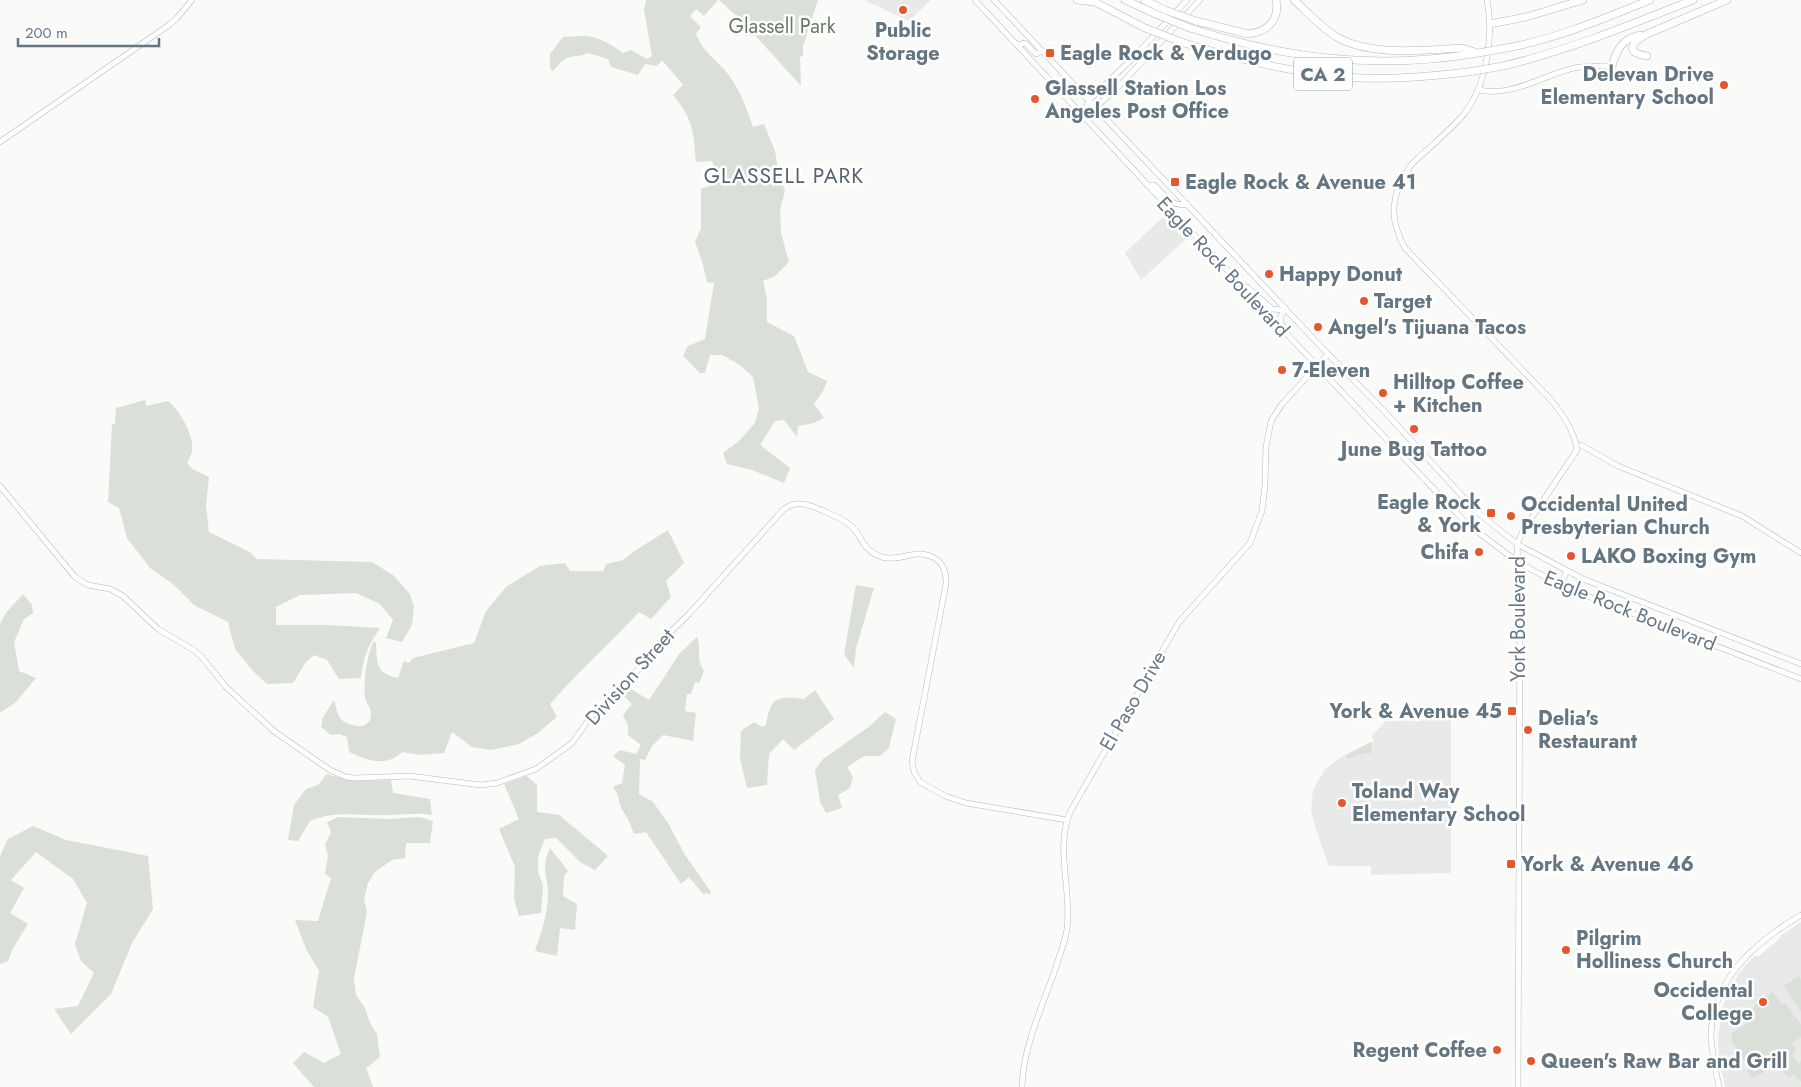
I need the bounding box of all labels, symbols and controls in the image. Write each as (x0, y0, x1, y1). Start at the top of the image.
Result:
marker: Public Storage (897, 4, 909, 16)
park label: Glassell Park (729, 12, 836, 41)
scale bar (18, 15, 159, 47)
place label: Public Storage (866, 16, 940, 68)
text: 200 m (25, 22, 68, 44)
place label: Eagle Rock & Verdugo (1060, 39, 1272, 68)
marker: Eagle Rock & Verdugo (1044, 47, 1056, 59)
road number: CA 2 (1294, 58, 1352, 90)
place label: Delevan Drive Elementary School (1541, 60, 1714, 112)
place label: Glassell Station Los Angeles Post Office (1044, 74, 1229, 126)
marker: Delevan Drive Elementary School (1718, 79, 1730, 91)
marker: Glassell Station Los Angeles Post Office (1029, 93, 1041, 105)
district label: GLASSELL PARK (704, 161, 864, 191)
place label: Eagle Rock & Avenue 41 (1185, 168, 1416, 197)
marker: Eagle Rock & Avenue 41 (1169, 176, 1181, 188)
street label: Eagle Rock Boulevard (1150, 190, 1296, 344)
place label: Happy Donut (1279, 260, 1403, 289)
marker: Happy Donut (1263, 268, 1275, 280)
place label: Target (1374, 287, 1433, 316)
marker: Target (1358, 295, 1370, 307)
place label: Angel's Tijuana Tacos (1327, 313, 1526, 342)
marker: Angel's Tijuana Tacos (1312, 321, 1324, 333)
place label: 7-Eleven (1292, 356, 1370, 385)
marker: 7-Eleven (1276, 364, 1288, 376)
place label: Hilltop Coffee + Kitchen (1393, 368, 1524, 420)
marker: Hilltop Coffee + Kitchen (1377, 387, 1389, 399)
marker: June Bug Tattoo (1408, 423, 1420, 435)
place label: June Bug Tattoo (1337, 435, 1487, 464)
place label: Eagle Rock & York (1377, 488, 1481, 540)
place label: Occidental United Presbyterian Church (1521, 490, 1710, 542)
marker: Eagle Rock & York (1485, 507, 1497, 519)
marker: Occidental United Presbyterian Church (1505, 510, 1517, 522)
place label: Chifa (1420, 538, 1469, 567)
place label: LAKO Boxing Gym (1581, 542, 1756, 571)
marker: Chifa (1473, 546, 1485, 558)
marker: LAKO Boxing Gym (1565, 550, 1577, 562)
street label: York Boulevard (1504, 556, 1533, 682)
street label: Eagle Rock Boulevard (1540, 563, 1720, 659)
street label: Division Street (579, 622, 681, 732)
street label: El Paso Drive (1093, 646, 1173, 756)
place label: York & Avenue 45 (1328, 697, 1502, 726)
place label: Delia's Restaurant (1538, 704, 1638, 756)
marker: York & Avenue 45 (1506, 705, 1518, 717)
marker: Delia's Restaurant (1522, 724, 1534, 736)
place label: Toland Way Elementary School (1352, 777, 1525, 829)
marker: Toland Way Elementary School (1336, 797, 1348, 809)
place label: York & Avenue 46 (1520, 850, 1694, 879)
marker: York & Avenue 46 (1505, 858, 1517, 870)
place label: Pilgrim Holliness Church (1576, 924, 1733, 976)
marker: Pilgrim Holliness Church (1560, 944, 1572, 956)
place label: Occidental College (1653, 976, 1753, 1028)
marker: Occidental College (1757, 996, 1769, 1008)
place label: Regent Coffee (1353, 1036, 1487, 1065)
marker: Regent Coffee (1491, 1044, 1503, 1056)
place label: Queen's Raw Bar and Grill (1541, 1047, 1787, 1076)
marker: Queen's Raw Bar and Grill (1525, 1055, 1537, 1067)

